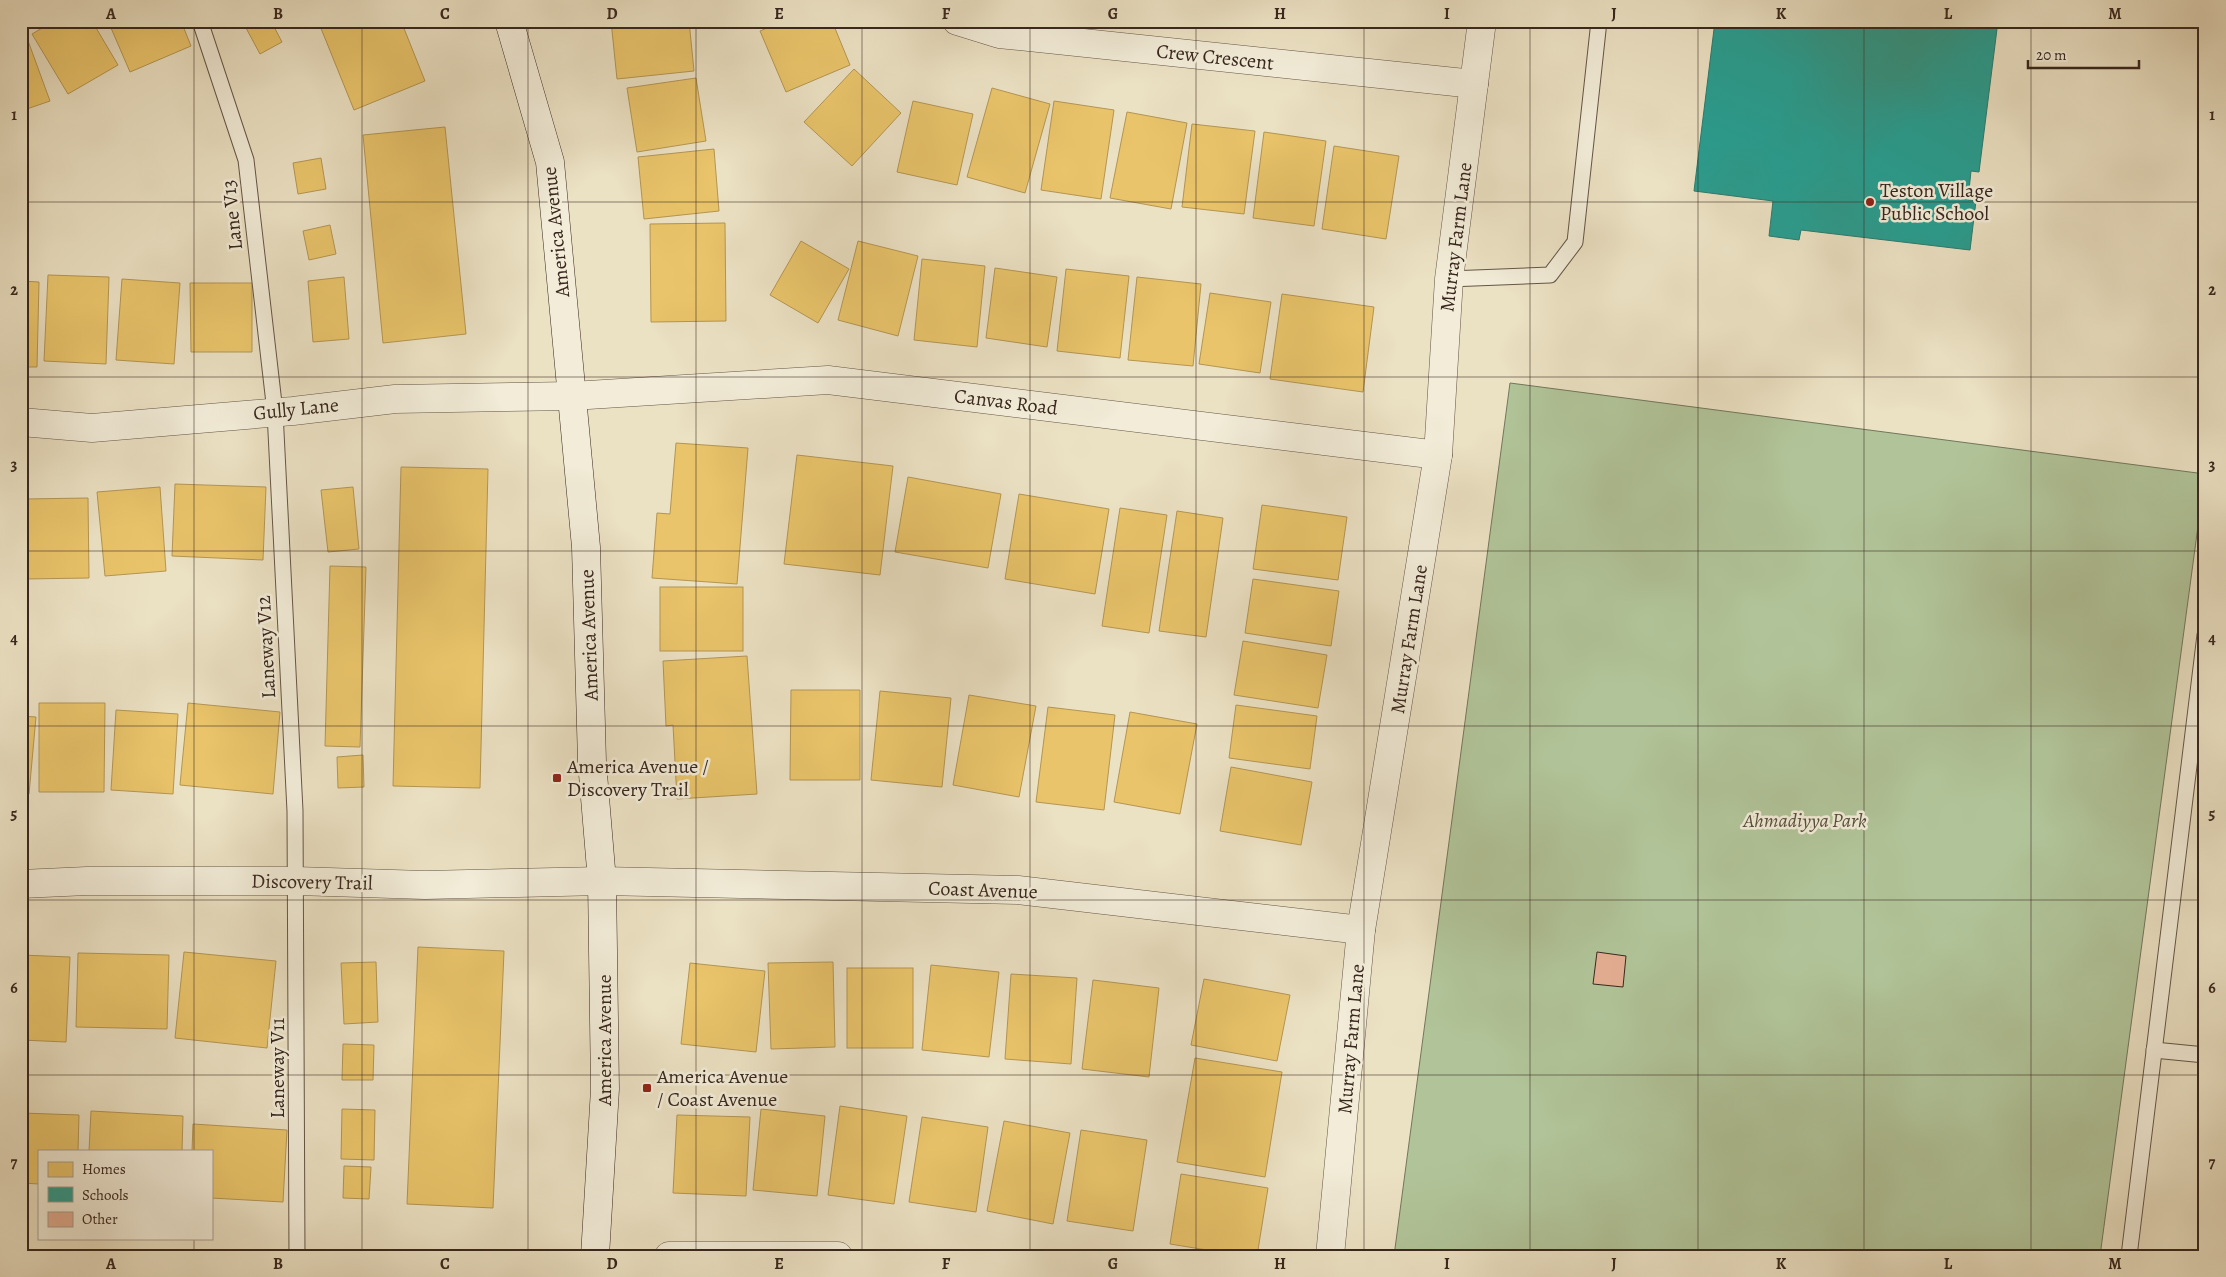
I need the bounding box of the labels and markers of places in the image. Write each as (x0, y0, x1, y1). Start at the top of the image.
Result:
place label: Teston Village Public School (1880, 177, 1993, 227)
marker: Teston Village Public School (1864, 196, 1876, 208)
place label: America Avenue / Discovery Trail (566, 753, 709, 803)
marker: America Avenue / Discovery Trail (551, 772, 563, 784)
place label: America Avenue / Coast Avenue (656, 1063, 788, 1113)
marker: America Avenue / Coast Avenue (641, 1082, 653, 1094)

